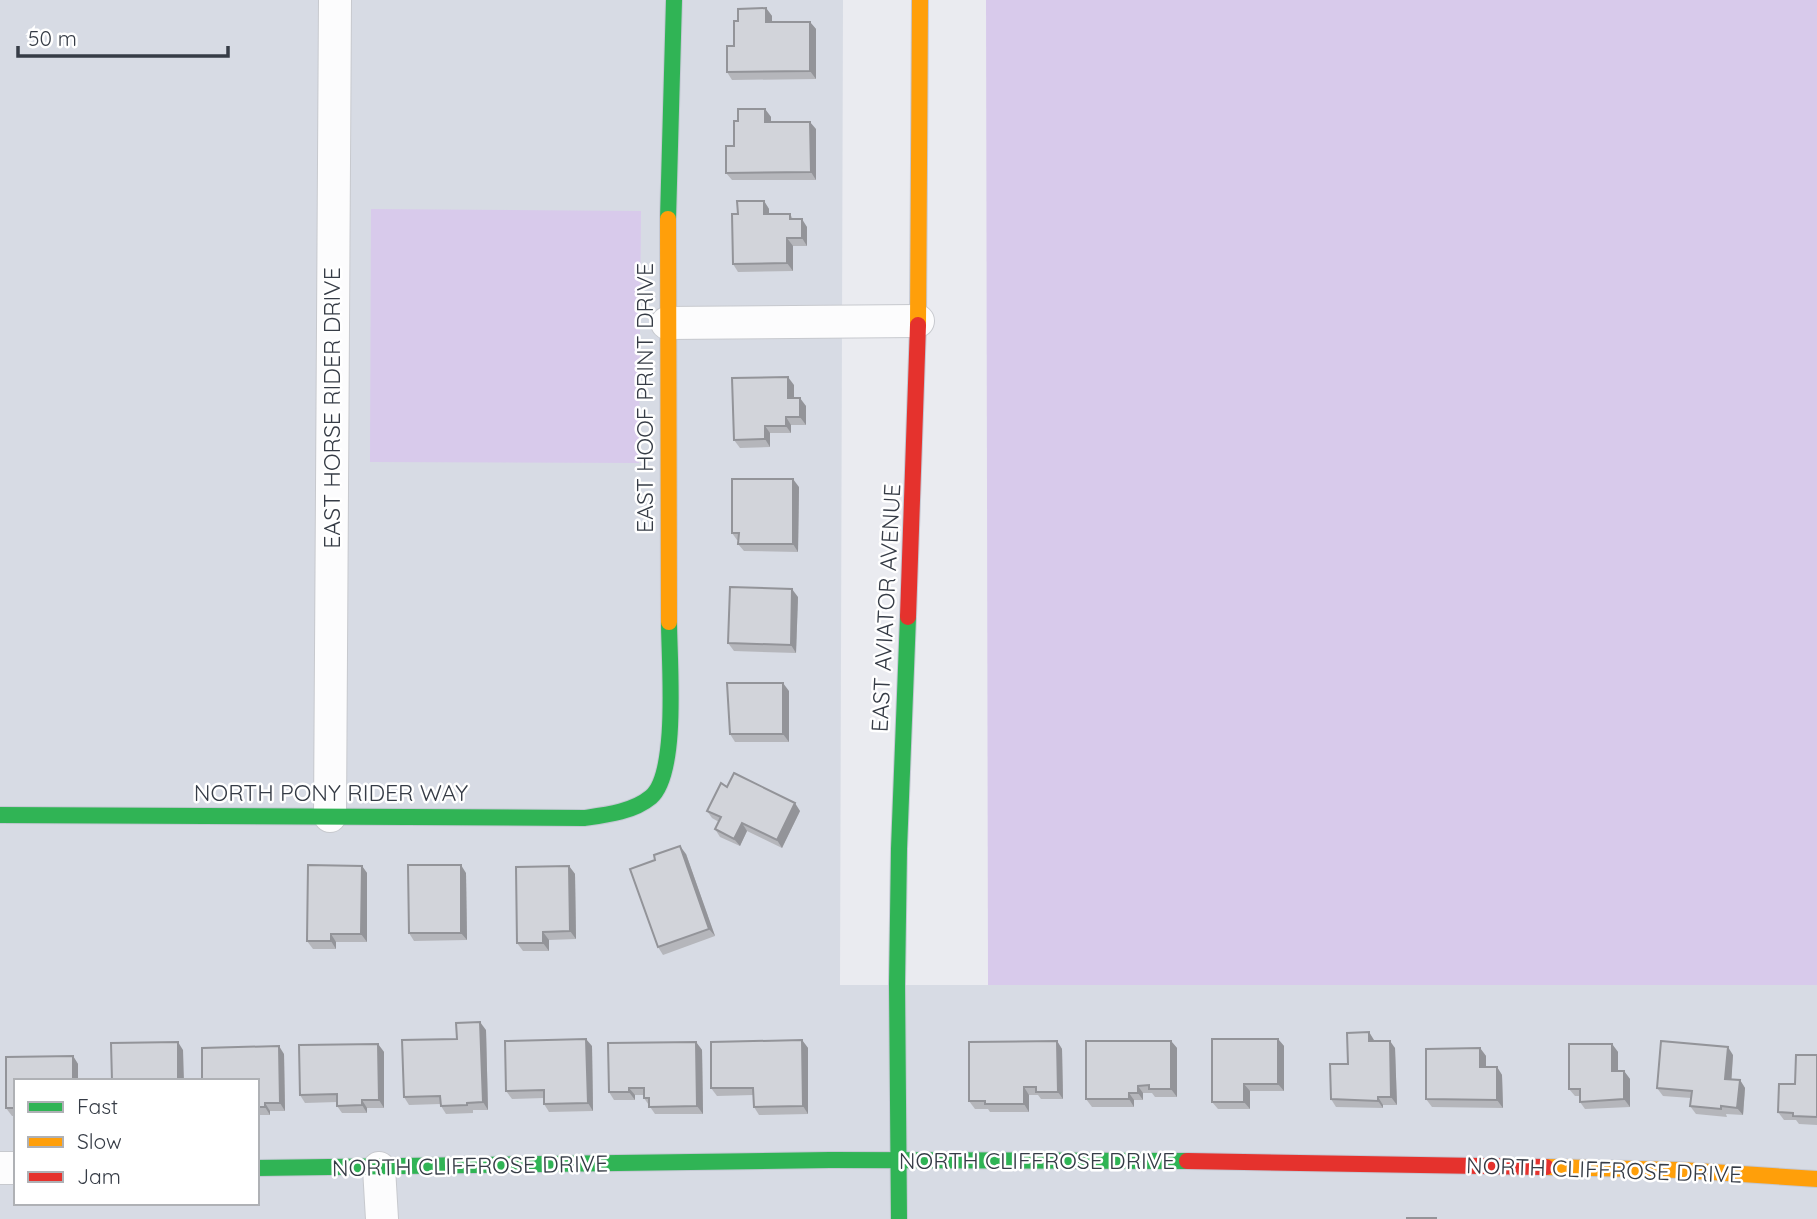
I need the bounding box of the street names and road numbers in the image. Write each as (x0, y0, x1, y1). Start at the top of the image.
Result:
street label: EAST HOOF PRINT DRIVE (630, 263, 659, 533)
street label: EAST HORSE RIDER DRIVE (317, 267, 346, 549)
street label: EAST AVIATOR AVENUE (865, 483, 906, 733)
street label: NORTH PONY RIDER WAY (194, 778, 468, 807)
street label: NORTH CLIFFROSE DRIVE (899, 1146, 1175, 1175)
street label: NORTH CLIFFROSE DRIVE (332, 1149, 608, 1182)
street label: NORTH CLIFFROSE DRIVE (1465, 1150, 1743, 1189)

